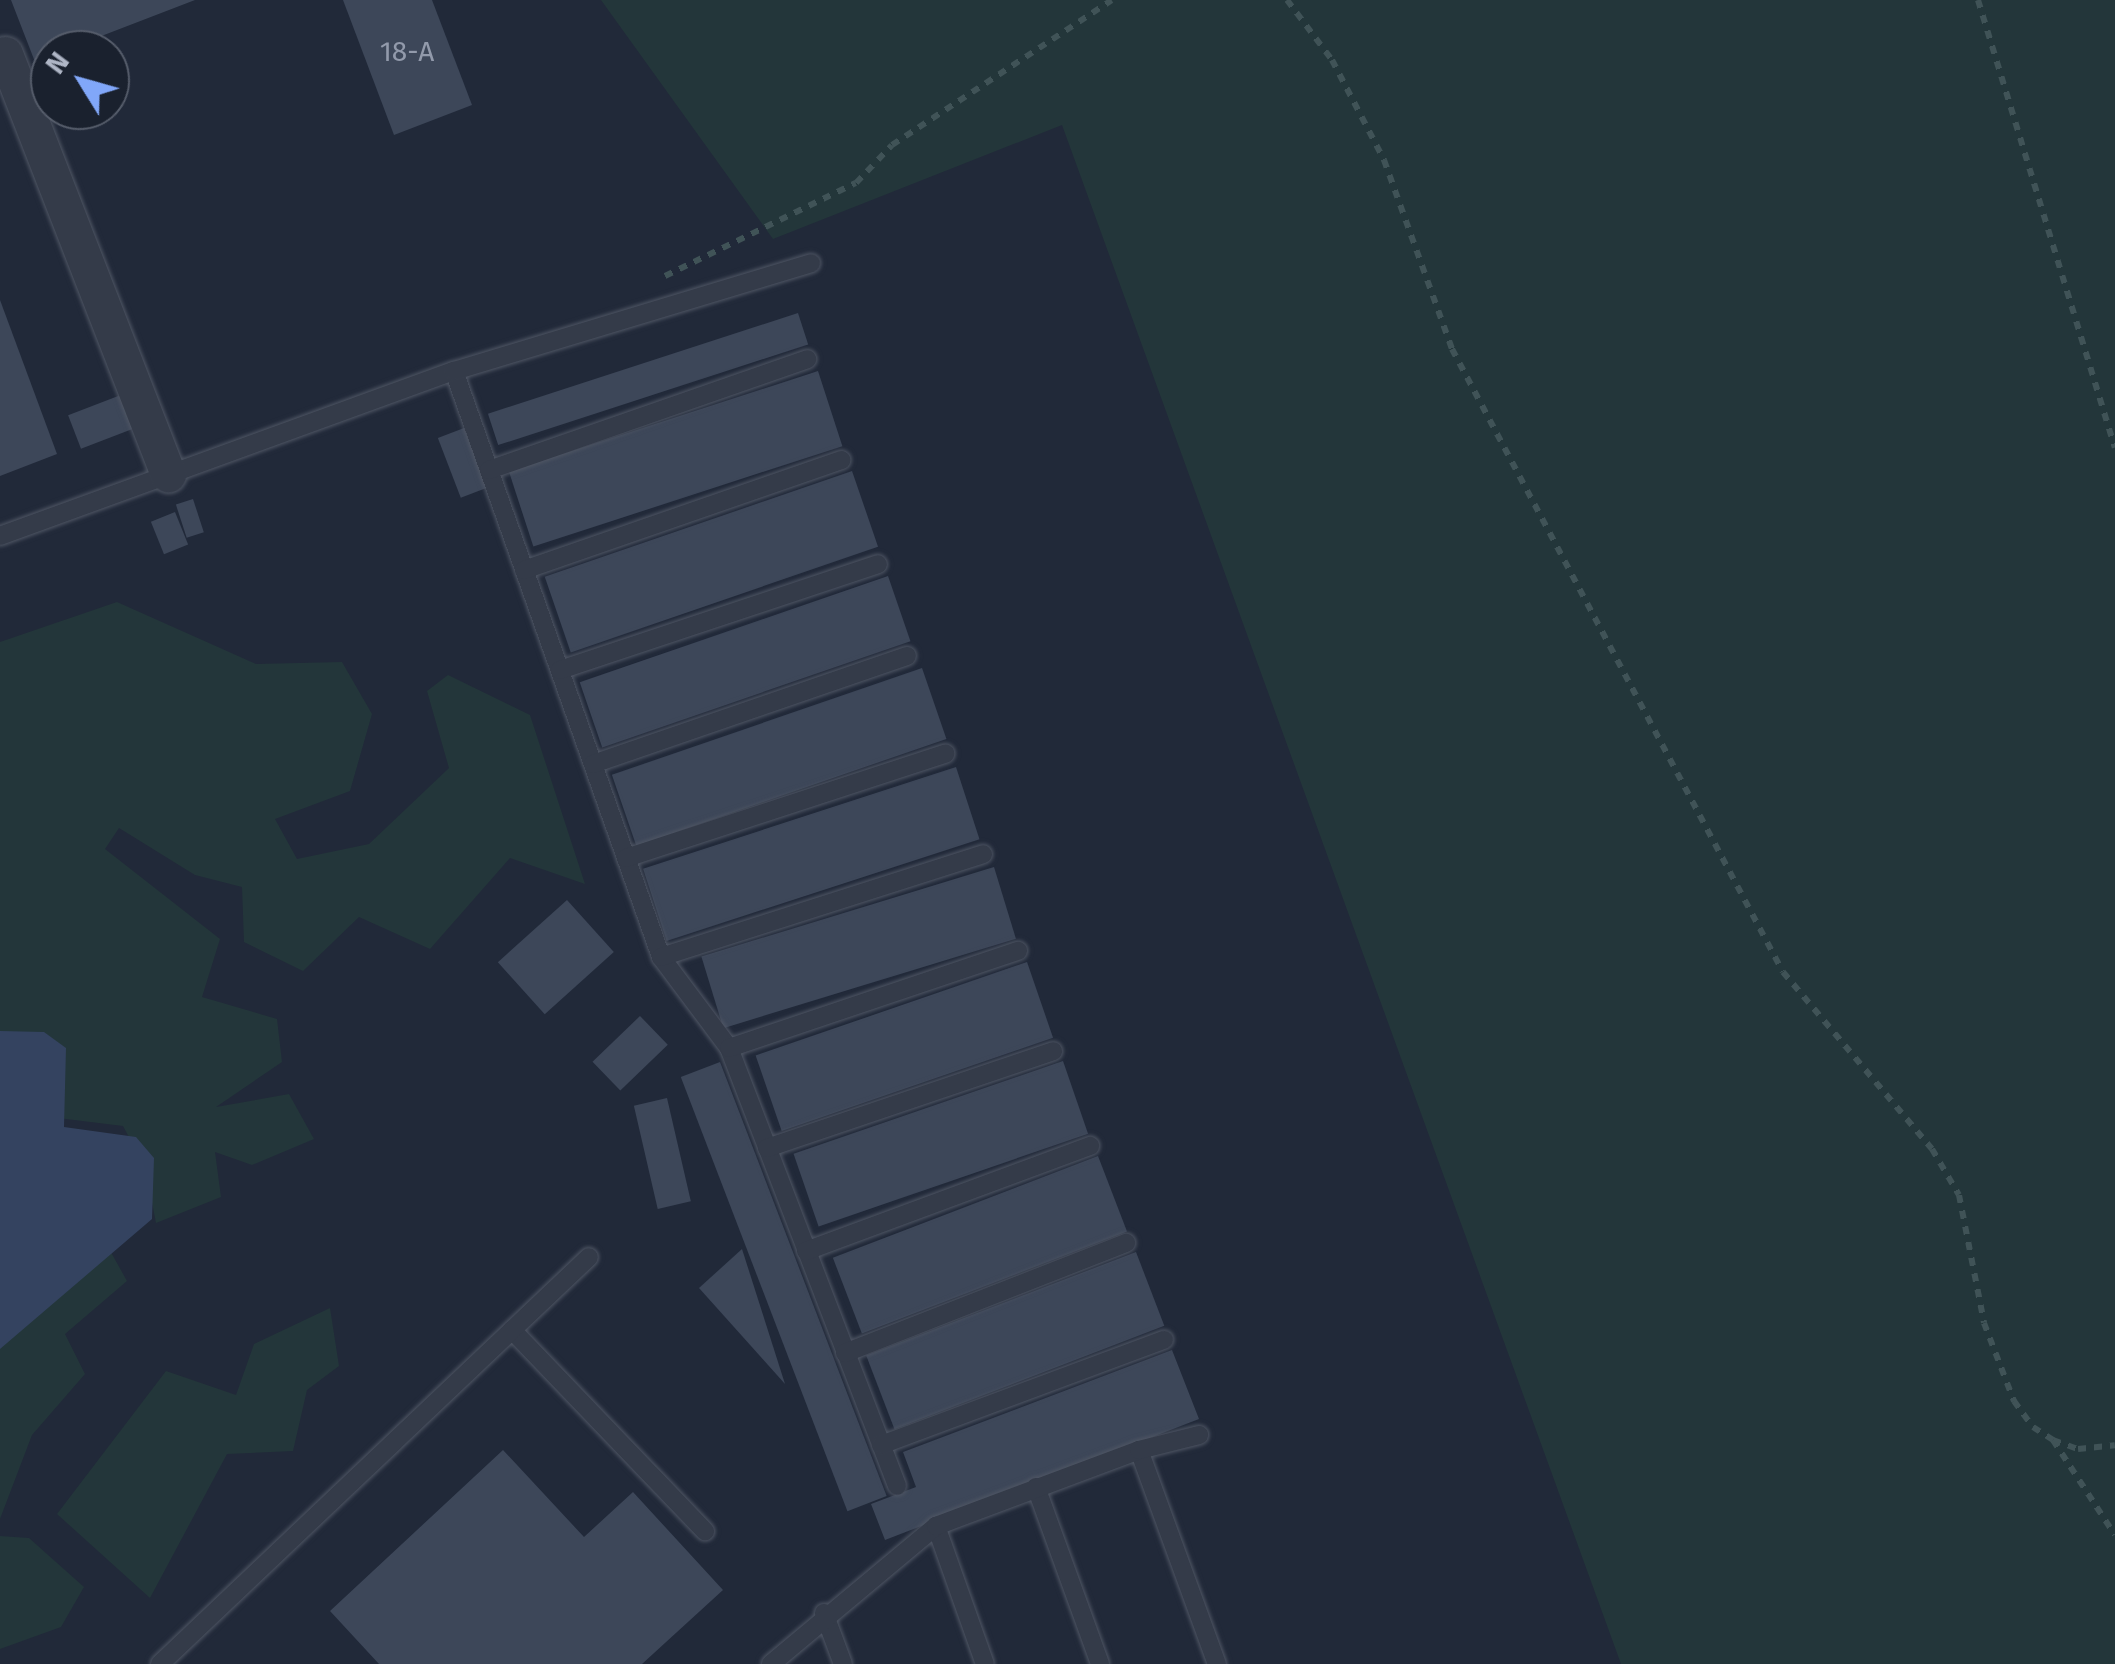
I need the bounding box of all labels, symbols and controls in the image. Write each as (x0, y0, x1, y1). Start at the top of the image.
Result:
north arrow (30, 30, 130, 130)
house number: 18-А (380, 35, 434, 69)
text: N (38, 46, 76, 80)

